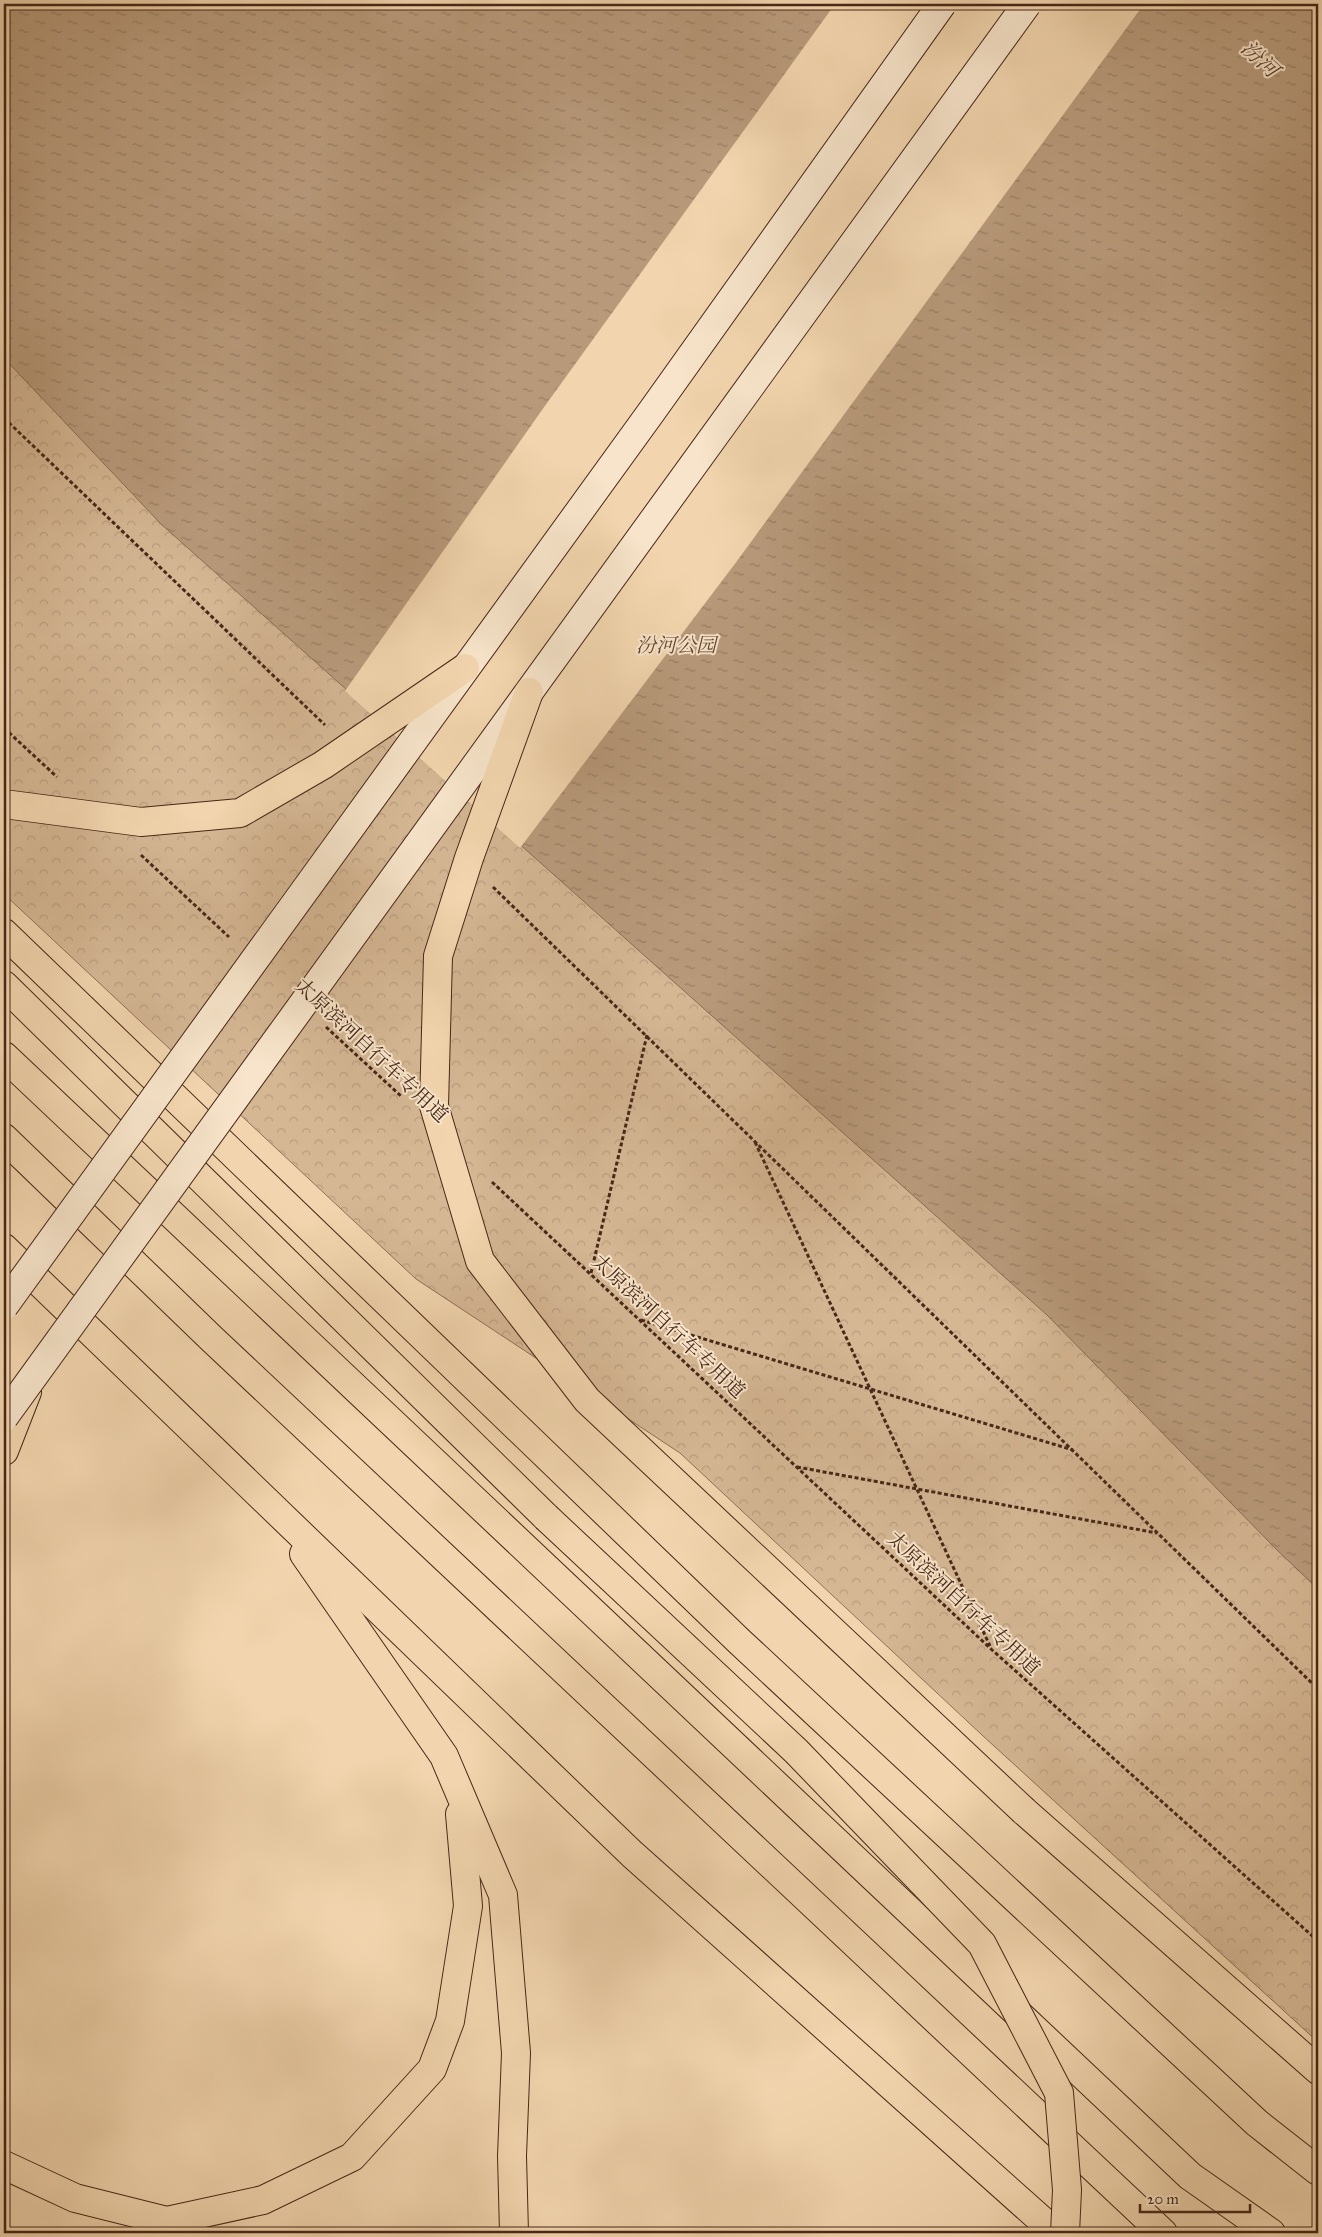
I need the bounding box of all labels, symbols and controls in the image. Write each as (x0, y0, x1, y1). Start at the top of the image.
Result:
water label: 汾河 (1236, 35, 1287, 86)
park label: 汾河公园 (636, 633, 719, 657)
street label: 太原滨河自行车专用道 (291, 973, 453, 1127)
street label: 太原滨河自行车专用道 (588, 1249, 750, 1403)
street label: 太原滨河自行车专用道 (883, 1526, 1045, 1680)
scale bar (1140, 2182, 1250, 2214)
text: 20 m (1147, 2190, 1179, 2208)

